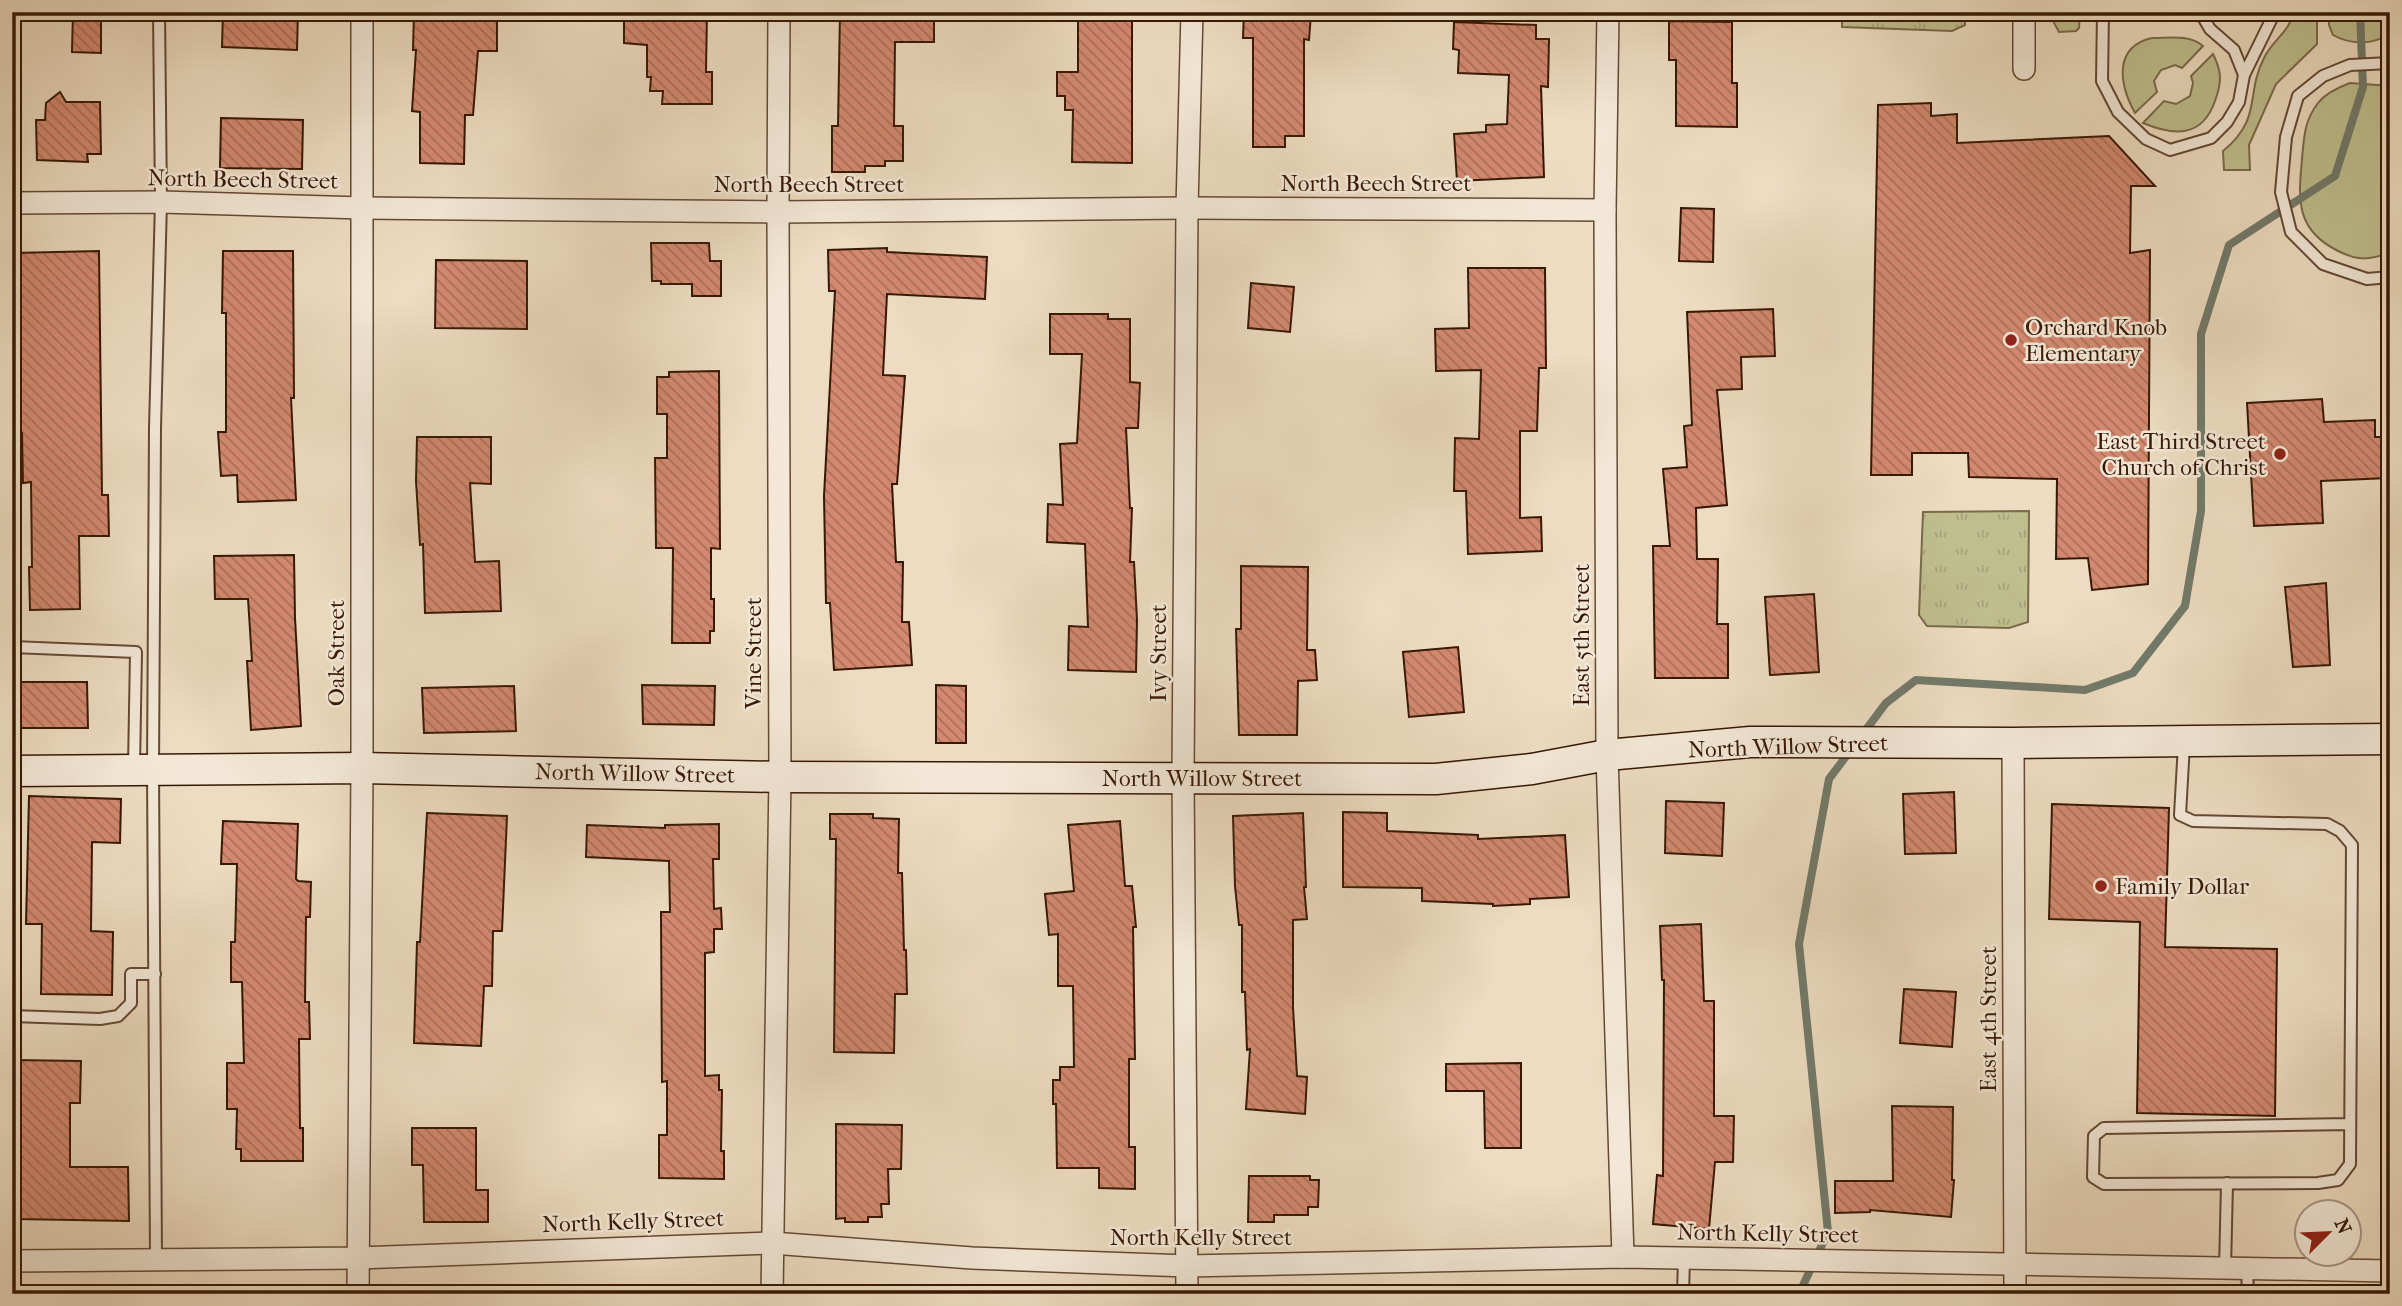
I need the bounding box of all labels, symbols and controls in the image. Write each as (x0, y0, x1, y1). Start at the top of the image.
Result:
street label: North Beech Street (147, 164, 339, 195)
street label: North Beech Street (1281, 170, 1471, 197)
street label: North Beech Street (714, 171, 904, 198)
place label: Orchard Knob Elementary (2025, 314, 2167, 367)
marker: Orchard Knob Elementary (2003, 332, 2019, 348)
place label: East Third Street Church of Christ (2096, 428, 2266, 481)
marker: East Third Street Church of Christ (2272, 446, 2288, 462)
street label: East 5th Street (1568, 564, 1595, 707)
street label: Vine Street (740, 597, 767, 710)
street label: Oak Street (323, 600, 350, 706)
street label: Ivy Street (1145, 604, 1172, 702)
street label: North Willow Street (1687, 730, 1889, 763)
street label: North Willow Street (535, 758, 735, 789)
street label: North Willow Street (1102, 765, 1302, 792)
place label: Family Dollar (2115, 873, 2249, 900)
marker: Family Dollar (2093, 878, 2109, 894)
street label: East 4th Street (1975, 946, 2002, 1092)
north arrow (2294, 1198, 2364, 1268)
street label: North Kelly Street (541, 1205, 725, 1238)
text: N (2330, 1215, 2356, 1238)
street label: North Kelly Street (1677, 1218, 1859, 1249)
street label: North Kelly Street (1110, 1224, 1292, 1251)

